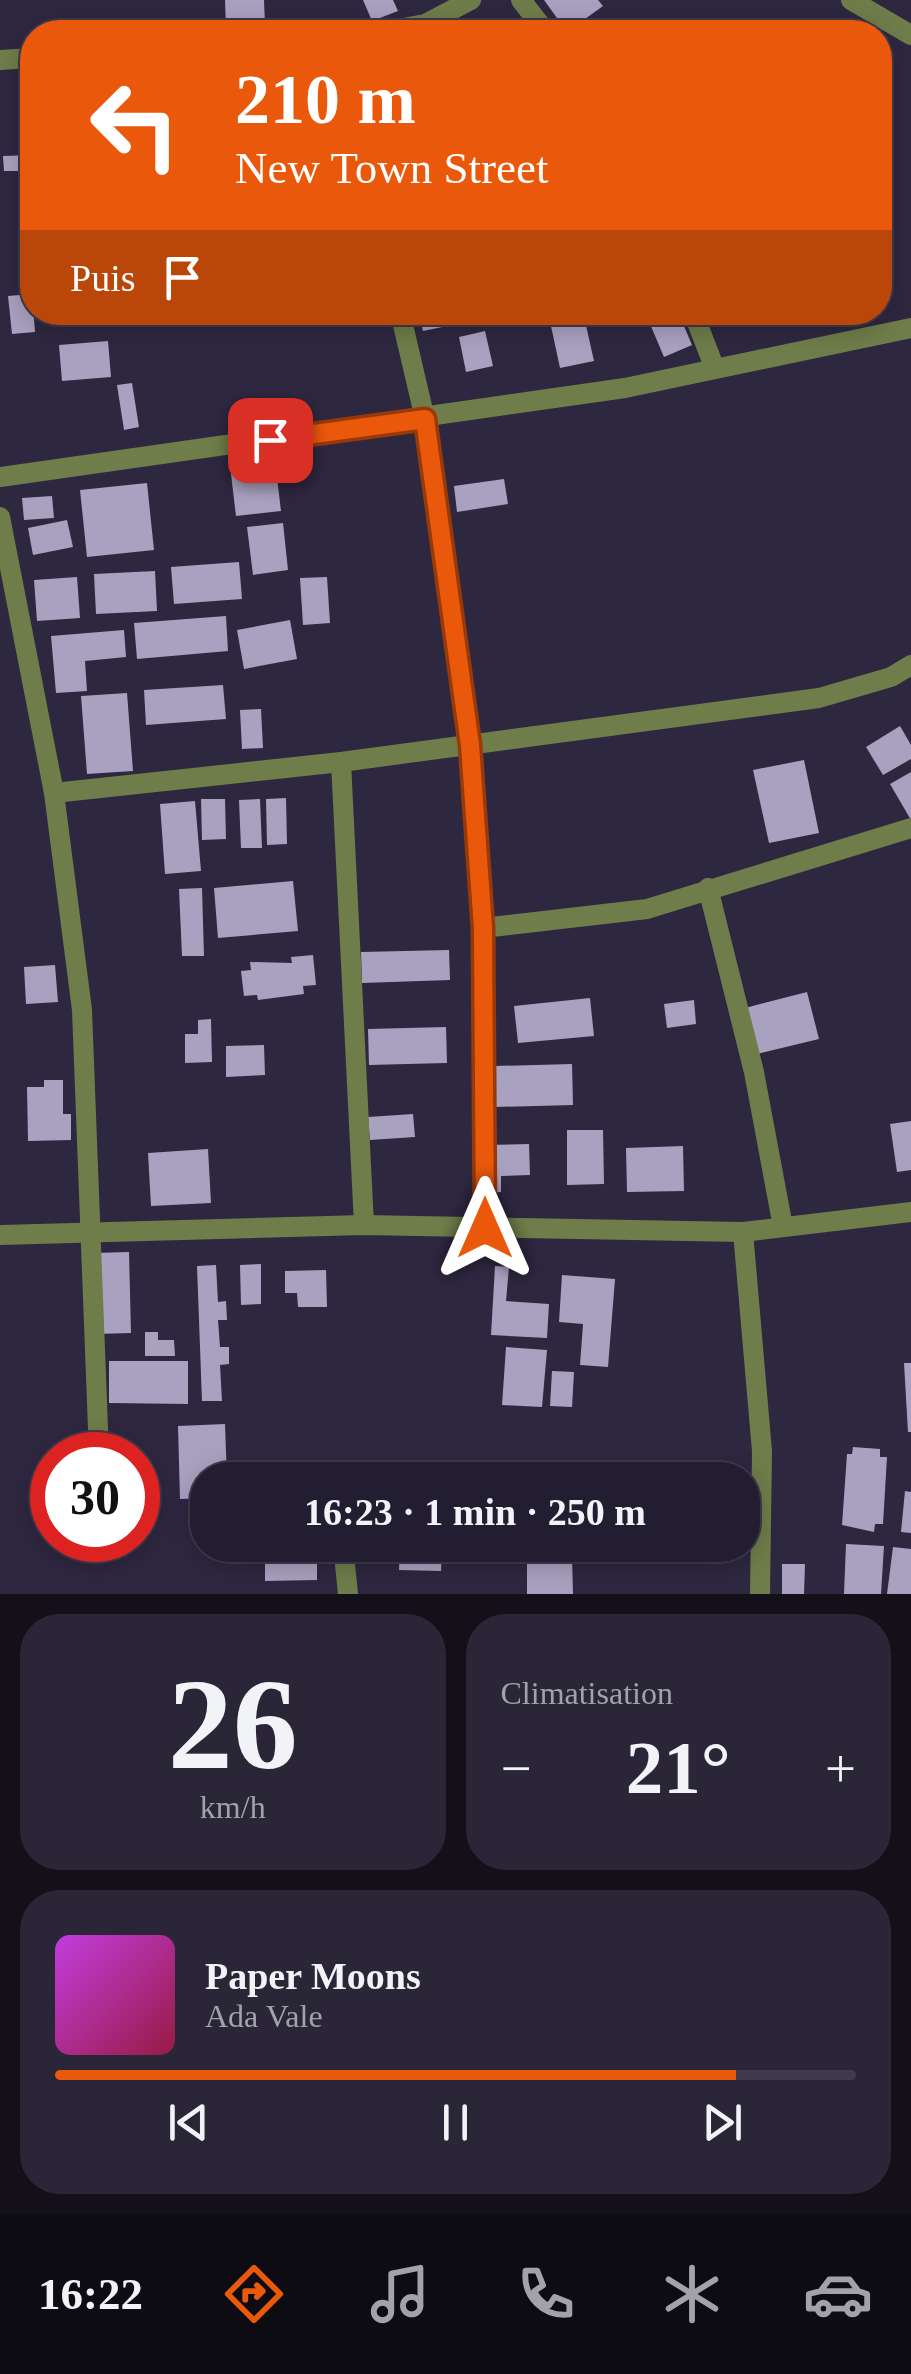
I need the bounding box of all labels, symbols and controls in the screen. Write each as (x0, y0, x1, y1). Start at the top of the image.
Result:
icon: left (70, 60, 200, 190)
text: 210 m (235, 61, 416, 138)
text: New Town Street (235, 143, 548, 193)
icon: arrive (155, 250, 210, 305)
text: Puis (70, 257, 135, 299)
pin (228, 398, 313, 483)
icon: arrive (243, 413, 298, 468)
position arrow (433, 1176, 537, 1280)
speed limit sign: 30 (30, 1432, 160, 1562)
text: 16:23 · 1 min · 250 m (304, 1491, 646, 1533)
text: 26 (168, 1652, 298, 1796)
text: Climatisation (501, 1675, 673, 1711)
text: 21° (626, 1726, 731, 1809)
text: − (501, 1738, 532, 1799)
text: + (825, 1738, 856, 1799)
text: km/h (200, 1789, 266, 1825)
text: Paper Moons (205, 1955, 421, 1997)
text: Ada Vale (205, 1998, 323, 2034)
icon: previous (161, 2095, 216, 2150)
icon: pause (428, 2095, 483, 2150)
icon: next (695, 2095, 750, 2150)
icon: directions (219, 2259, 289, 2329)
icon: music (365, 2259, 435, 2329)
icon: phone (511, 2259, 581, 2329)
icon: climate (657, 2259, 727, 2329)
icon: car (803, 2259, 873, 2329)
text: 16:22 (38, 2269, 143, 2319)

